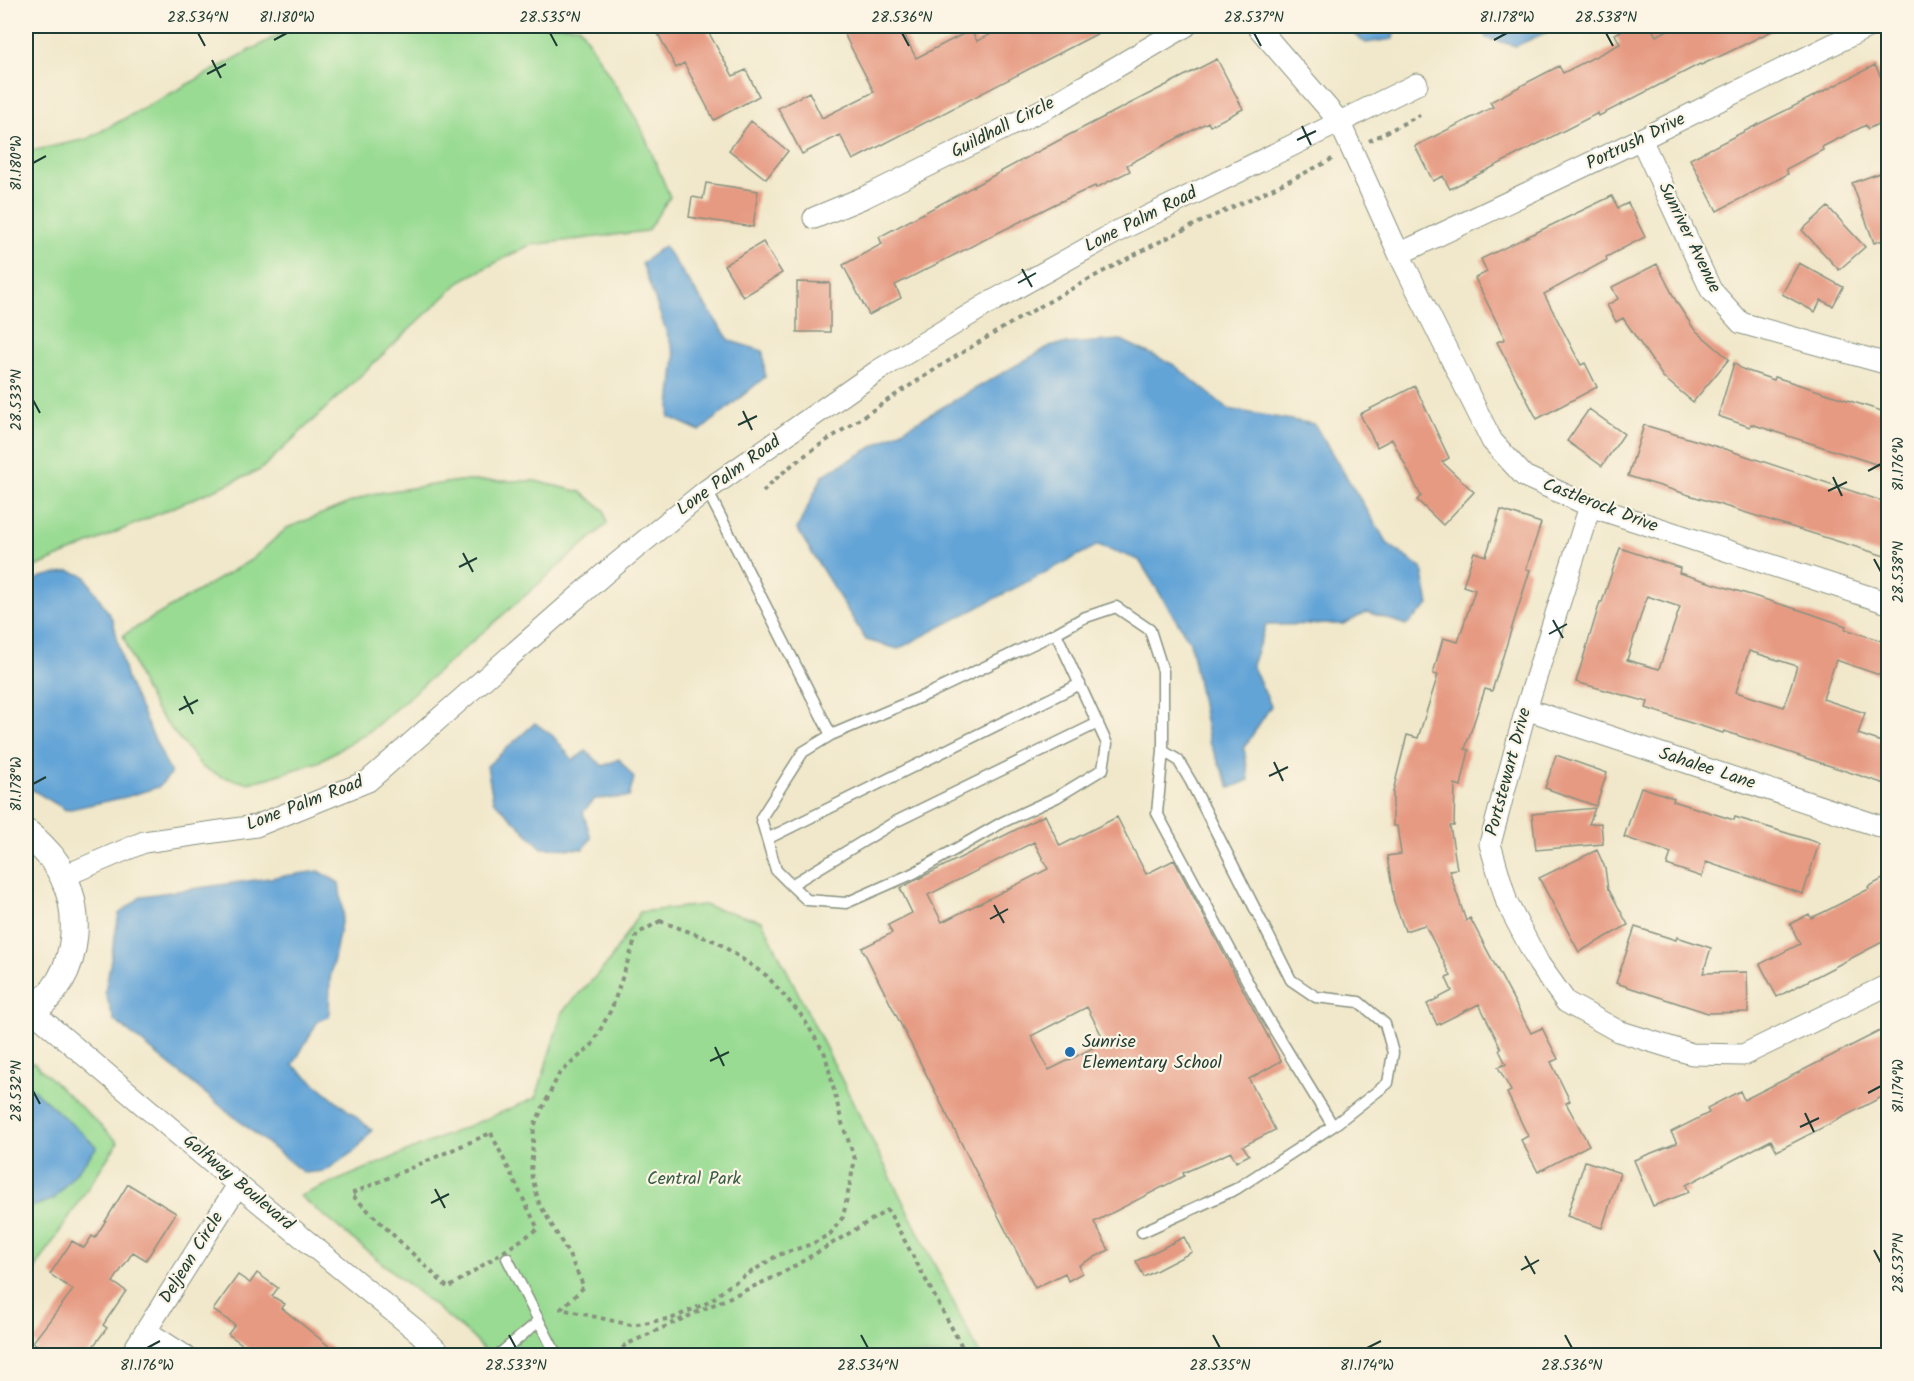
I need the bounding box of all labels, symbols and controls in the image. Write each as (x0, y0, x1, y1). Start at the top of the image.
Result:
text: 28.534°N (167, 6, 229, 30)
text: 81.180°W (259, 6, 315, 30)
text: 28.535°N (519, 6, 581, 30)
text: 28.536°N (871, 6, 933, 30)
text: 28.537°N (1224, 6, 1284, 30)
text: 81.178°W (1480, 6, 1535, 30)
text: 28.538°N (1575, 6, 1637, 30)
street label: Guildhall Circle (946, 89, 1060, 167)
street label: Portrush Drive (1581, 105, 1691, 179)
text: 81.180°W (5, 135, 29, 191)
street label: Sunriver Avenue (1650, 178, 1728, 298)
street label: Lone Palm Road (1080, 179, 1203, 261)
text: 28.533°N (5, 369, 29, 431)
street label: Lone Palm Road (671, 427, 788, 524)
text: 81.176°W (1887, 437, 1911, 491)
street label: Castlerock Drive (1538, 471, 1662, 541)
text: 28.538°N (1887, 541, 1911, 603)
street label: Portstewart Drive (1478, 705, 1540, 839)
street label: Sahalee Lane (1655, 740, 1759, 798)
text: 81.178°W (5, 756, 29, 811)
street label: Lone Palm Road (242, 768, 369, 840)
place label: Sunrise Elementary School (1082, 1028, 1223, 1078)
marker: Sunrise Elementary School (1063, 1045, 1077, 1059)
text: 81.174°W (1887, 1059, 1911, 1113)
text: 28.532°N (5, 1060, 29, 1122)
street label: Golfway Boulevard (176, 1127, 301, 1239)
park label: Central Park (647, 1165, 742, 1194)
street label: Deljean Circle (152, 1206, 232, 1310)
text: 28.537°N (1887, 1233, 1911, 1293)
text: 81.176°W (120, 1354, 174, 1378)
text: 28.533°N (485, 1354, 547, 1378)
text: 28.534°N (837, 1354, 899, 1378)
text: 28.535°N (1189, 1354, 1251, 1378)
text: 81.174°W (1340, 1354, 1394, 1378)
text: 28.536°N (1541, 1354, 1603, 1378)

